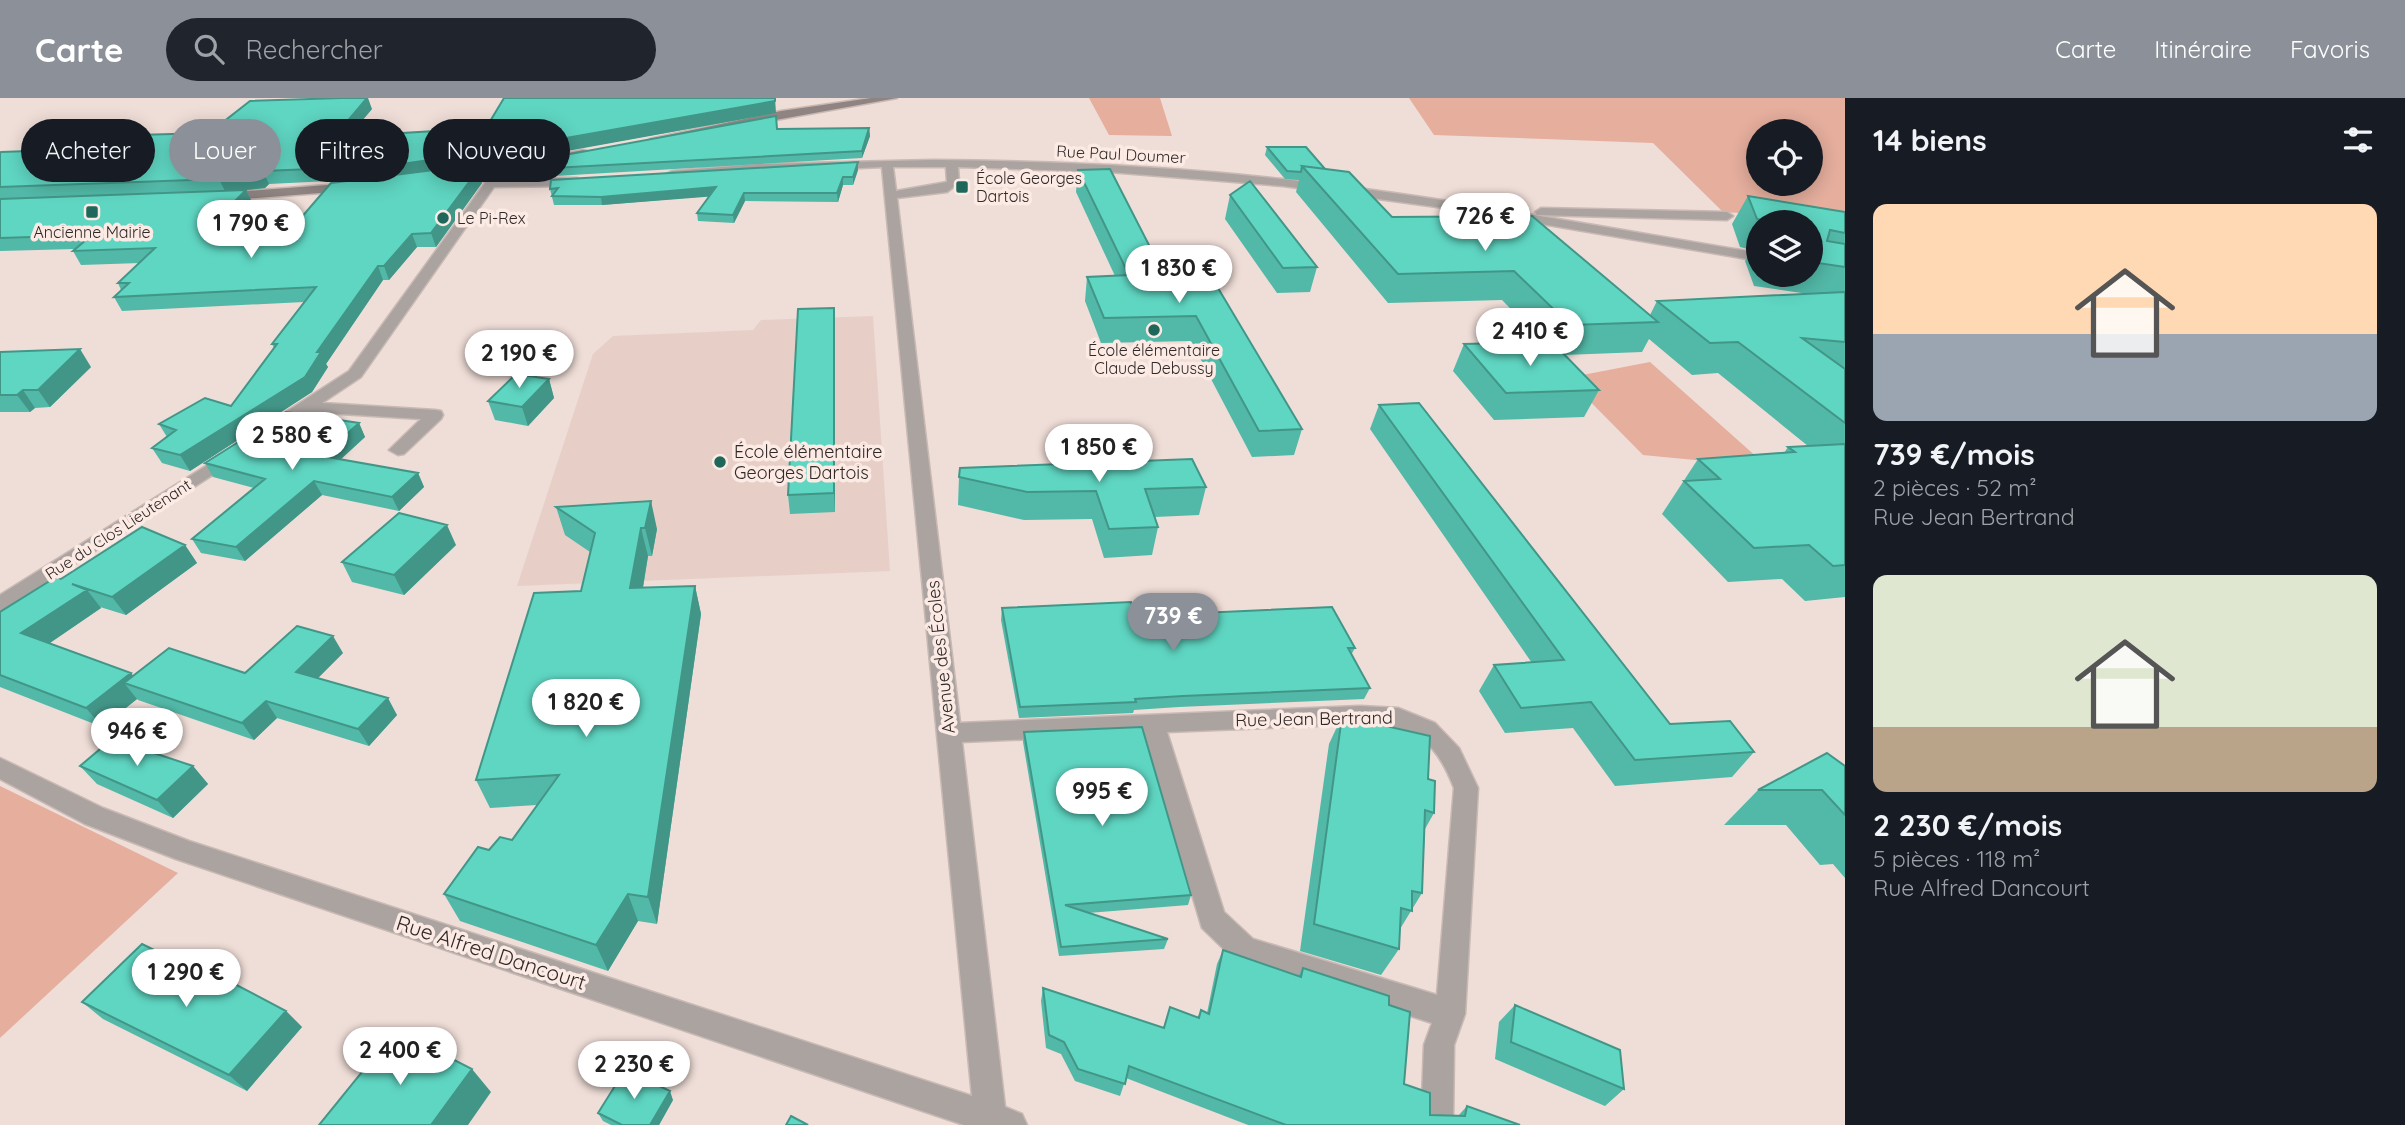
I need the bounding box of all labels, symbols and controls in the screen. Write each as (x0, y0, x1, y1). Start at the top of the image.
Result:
search box (166, 18, 656, 81)
text: Carte (35, 29, 124, 70)
icon: search (190, 30, 228, 68)
text: Rechercher (246, 33, 383, 66)
text: Carte (2055, 34, 2116, 64)
text: Itinéraire (2154, 34, 2252, 64)
text: Favoris (2290, 34, 2370, 64)
chip: Acheter (21, 119, 155, 182)
chip: Louer (169, 119, 281, 182)
chip: Filtres (295, 119, 409, 182)
chip: Nouveau (423, 119, 570, 182)
map controls (1746, 119, 1823, 287)
button: locate (1746, 119, 1823, 196)
text: 14 biens (1873, 121, 1987, 159)
icon: filters (2339, 121, 2377, 159)
street label: Rue Paul Doumer (1056, 141, 1186, 167)
place label: École Georges Dartois (976, 168, 1082, 206)
marker: École Georges Dartois (954, 179, 970, 195)
pin: 726 € (1436, 194, 1534, 253)
pin: 1 790 € (186, 200, 316, 260)
text: 726 € (1455, 201, 1515, 230)
marker: Ancienne Mairie (84, 204, 100, 220)
text: 1 790 € (213, 208, 289, 237)
place label: Le Pi-Rex (457, 208, 526, 228)
marker: Le Pi-Rex (435, 210, 451, 226)
button: layers (1746, 210, 1823, 287)
place label: Ancienne Mairie (33, 222, 151, 242)
pin: 1 830 € (1114, 246, 1244, 305)
icon: home (2062, 250, 2188, 376)
text: 1 830 € (1141, 253, 1217, 282)
pin: 2 410 € (1465, 308, 1595, 368)
text: 2 410 € (1492, 316, 1568, 345)
marker: École élémentaire Claude Debussy (1146, 322, 1162, 338)
pin: 2 190 € (454, 330, 584, 390)
text: 2 190 € (481, 338, 557, 367)
place label: École élémentaire Claude Debussy (1088, 340, 1220, 378)
pin: 2 580 € (227, 412, 357, 472)
text: 2 580 € (252, 420, 332, 449)
pin: 1 850 € (1034, 424, 1164, 484)
text: 1 850 € (1061, 432, 1137, 461)
text: 739 €/mois (1873, 435, 2035, 473)
place label: École élémentaire Georges Dartois (734, 440, 882, 484)
marker: École élémentaire Georges Dartois (712, 454, 728, 470)
text: 2 pièces · 52 m² (1873, 473, 2036, 502)
street label: Rue du Clos Lieutenant (41, 474, 195, 584)
text: Rue Jean Bertrand (1873, 502, 2075, 531)
street label: Avenue des Écoles (921, 579, 960, 735)
pin: 739 € (1124, 594, 1222, 653)
text: 739 € (1144, 601, 1202, 630)
icon: home (2062, 621, 2188, 747)
pin: 1 820 € (521, 680, 651, 739)
text: 1 820 € (548, 687, 624, 716)
street label: Rue Jean Bertrand (1235, 706, 1393, 731)
pin: 946 € (88, 708, 186, 768)
text: 946 € (107, 716, 167, 745)
pin: 995 € (1053, 768, 1151, 828)
text: 995 € (1072, 776, 1132, 805)
text: 2 230 €/mois (1873, 806, 2062, 844)
text: 5 pièces · 118 m² (1873, 844, 2040, 873)
text: Rue Alfred Dancourt (1873, 873, 2090, 902)
street label: Rue Alfred Dancourt (393, 909, 589, 995)
pin: 1 290 € (121, 950, 251, 1009)
text: 1 290 € (148, 957, 224, 986)
pin: 2 400 € (335, 1028, 465, 1087)
text: 2 400 € (359, 1035, 441, 1064)
pin: 2 230 € (569, 1042, 699, 1101)
text: 2 230 € (594, 1049, 674, 1078)

